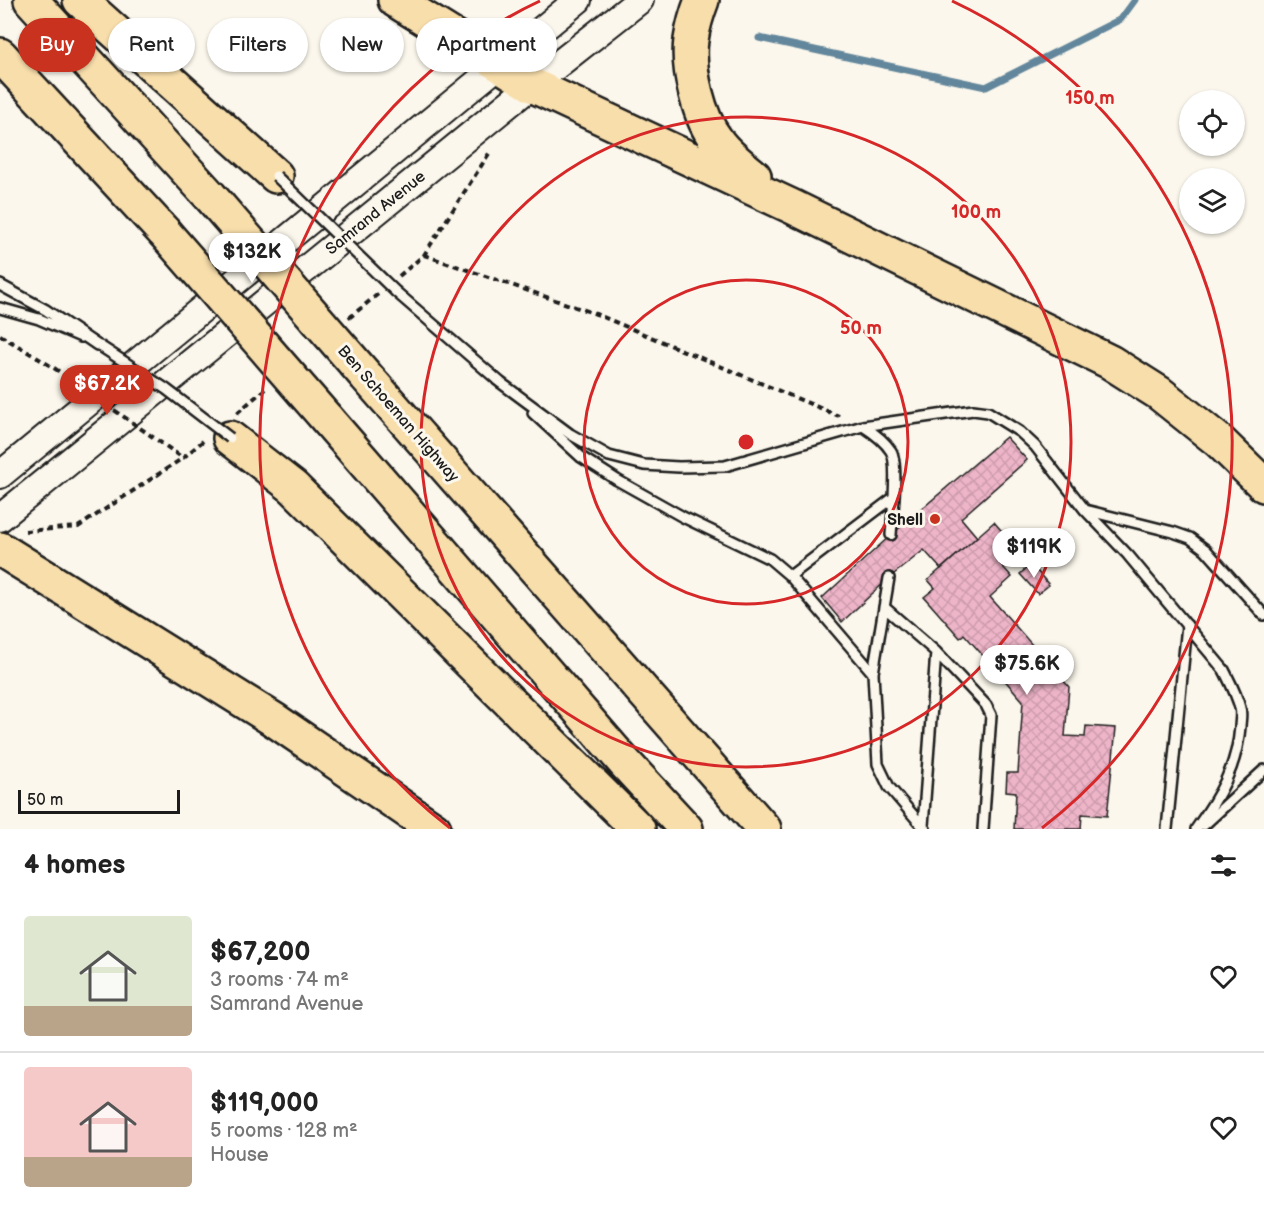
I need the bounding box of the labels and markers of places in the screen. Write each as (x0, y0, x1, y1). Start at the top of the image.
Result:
pin: $132K (210, 233, 294, 284)
pin: $67.2K (58, 365, 156, 416)
centre of rings (736, 432, 756, 452)
place label: Shell (887, 511, 923, 530)
marker: Shell (928, 512, 942, 526)
pin: $119K (992, 528, 1076, 579)
pin: $75.6K (978, 645, 1076, 696)

